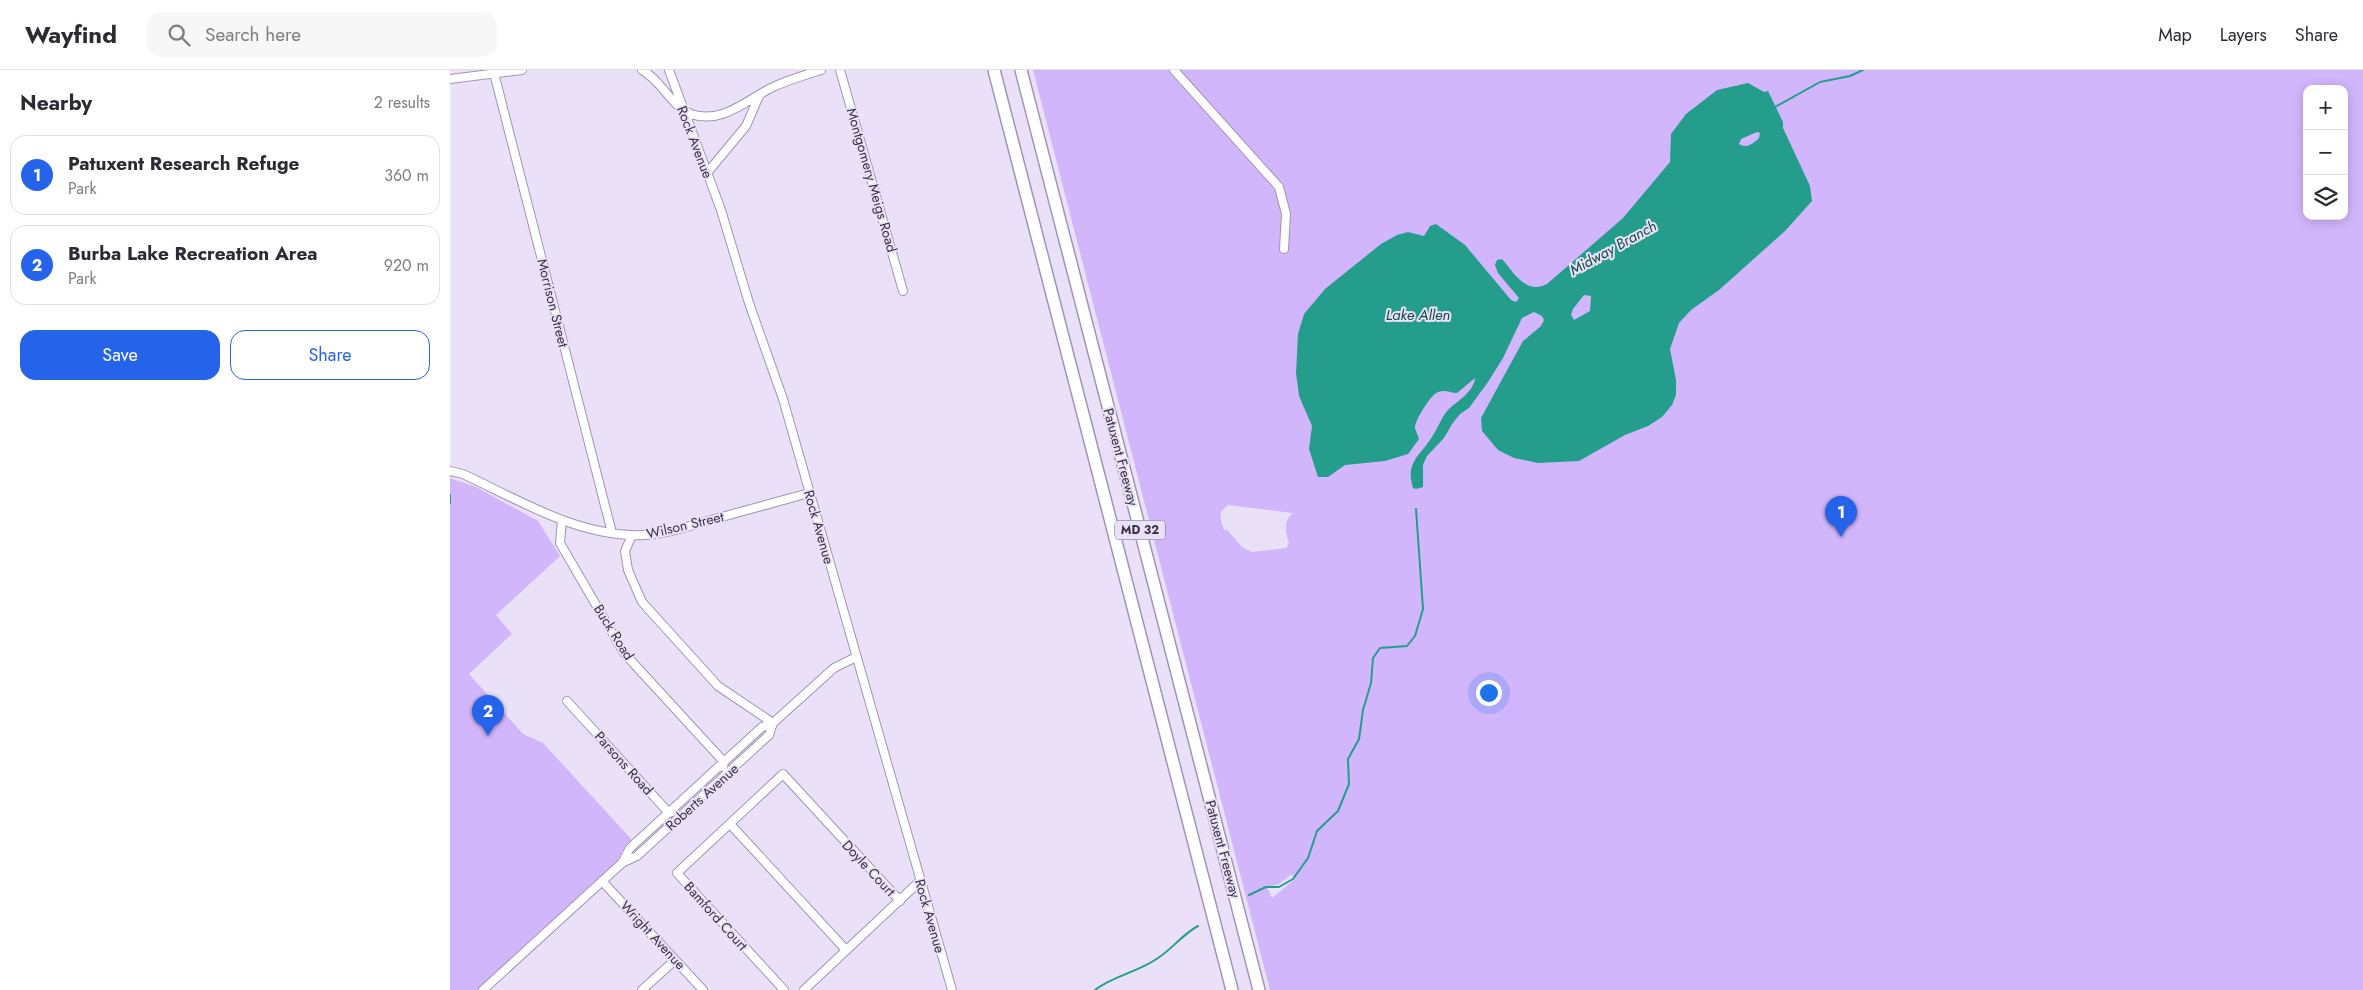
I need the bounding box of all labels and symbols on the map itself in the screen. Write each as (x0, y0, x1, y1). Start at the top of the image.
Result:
street label: Rock Avenue (672, 103, 718, 181)
street label: Montgomery Meigs Road (842, 106, 902, 254)
water label: Midway Branch (1565, 215, 1661, 281)
street label: Morrison Street (532, 257, 574, 350)
water label: Lake Allen (1386, 304, 1450, 326)
street label: Patuxent Freeway (1098, 406, 1144, 509)
street label: Rock Avenue (799, 488, 839, 566)
pin: 1 (1825, 496, 1857, 537)
street label: Wilson Street (644, 506, 726, 544)
road number: MD 32 (1115, 520, 1165, 540)
street label: Buck Road (589, 600, 639, 664)
your location (1476, 680, 1502, 706)
pin: 2 (472, 695, 504, 736)
street label: Parsons Road (590, 727, 658, 799)
street label: Roberts Avenue (661, 759, 743, 835)
street label: Patuxent Freeway (1200, 798, 1246, 901)
street label: Doyle Court (838, 835, 901, 901)
street label: Bamford Court (680, 877, 753, 955)
street label: Rock Avenue (910, 877, 950, 955)
street label: Wright Avenue (616, 896, 690, 974)

